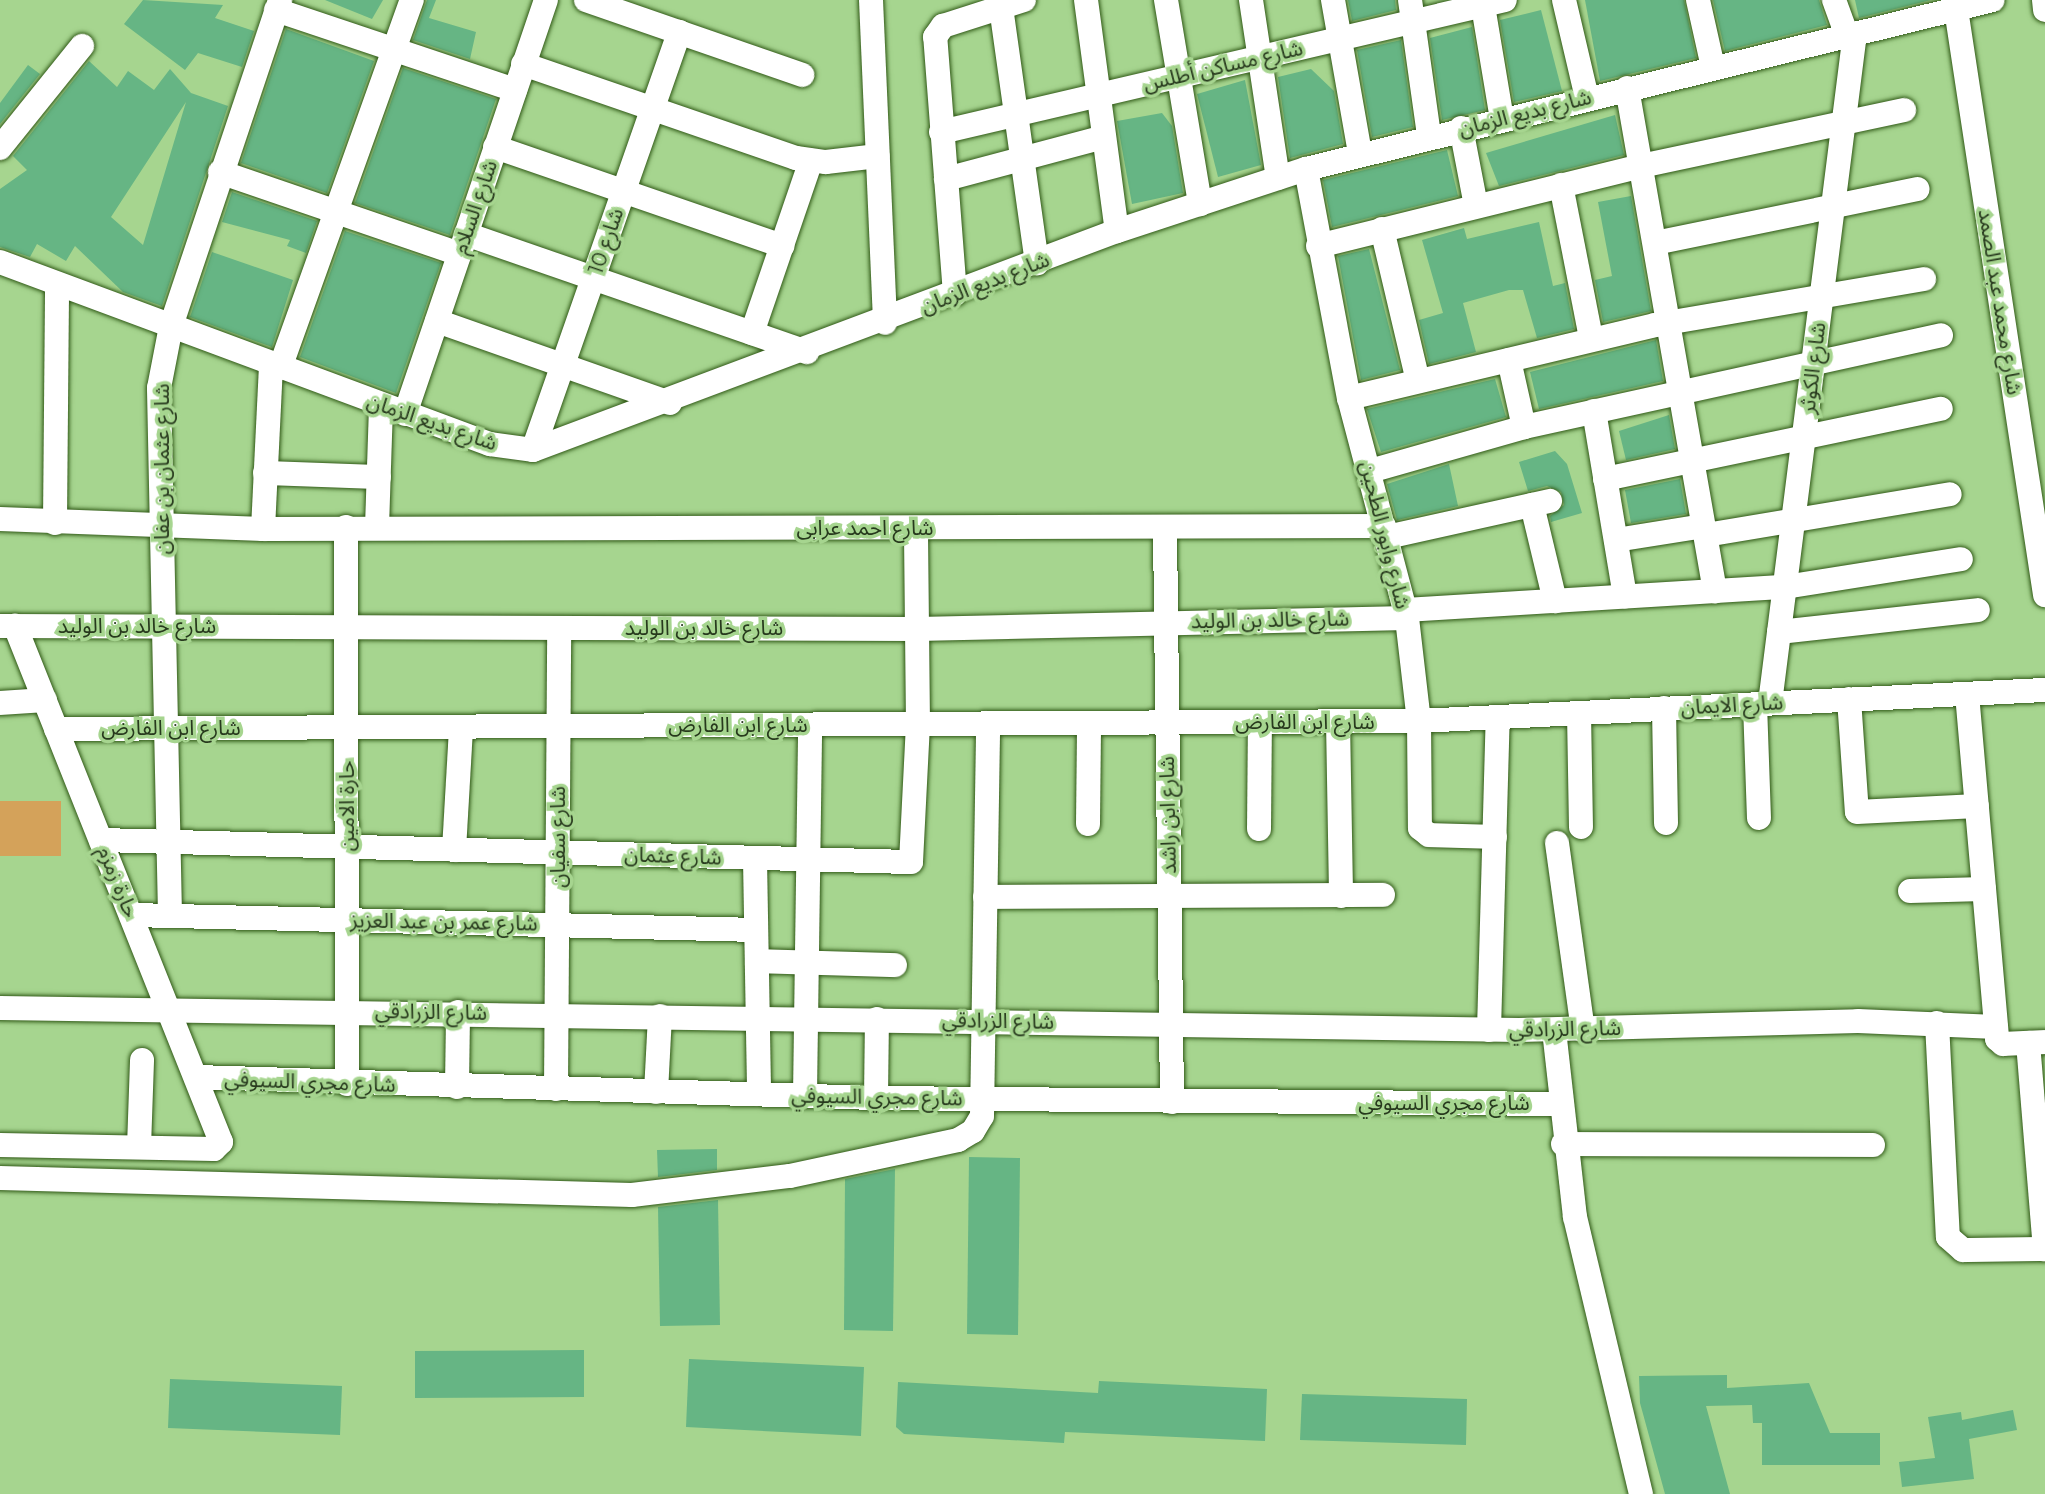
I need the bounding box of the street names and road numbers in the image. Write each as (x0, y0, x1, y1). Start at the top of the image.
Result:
street label: شارع مساكن أطلس (1141, 35, 1305, 97)
street label: شارع بديع الزمان (1456, 84, 1594, 142)
street label: شارع السلام (447, 157, 503, 257)
street label: شارع 10 (583, 205, 629, 277)
street label: شارع محمد عبد الصمد (1973, 207, 2027, 397)
street label: شارع بديع الزمان (917, 247, 1053, 319)
street label: شارع الكوثر (1795, 321, 1831, 415)
street label: شارع عثمان بن عفان (149, 384, 175, 554)
street label: شارع بديع الزمان (364, 388, 500, 456)
street label: شارع وابور الطحين (1354, 458, 1416, 612)
street label: شارع احمد عرابى (796, 515, 934, 541)
street label: شارع خالد بن الوليد (1191, 606, 1349, 634)
street label: شارع خالد بن الوليد (58, 613, 216, 639)
street label: شارع خالد بن الوليد (625, 615, 783, 641)
street label: شارع الايمان (1680, 690, 1784, 720)
street label: شارع ابن الفارض (1235, 709, 1375, 735)
street label: شارع ابن الفارض (668, 712, 808, 738)
street label: شارع ابن الفارض (101, 715, 241, 741)
street label: شارع ابن راشد (1154, 756, 1182, 874)
street label: حارة الامين (334, 761, 360, 851)
street label: شارع سفيان (545, 786, 571, 888)
street label: شارع عثمان (624, 842, 722, 870)
street label: حارة زمزم (92, 843, 144, 921)
street label: شارع عمر بن عبد العزيز (350, 908, 538, 936)
street label: شارع الزرادقي (375, 998, 487, 1026)
street label: شارع الزرادقي (942, 1007, 1054, 1035)
street label: شارع الزرادقي (1509, 1015, 1621, 1043)
street label: شارع مجري السيوفي (224, 1066, 396, 1098)
street label: شارع مجري السيوفي (791, 1083, 963, 1111)
street label: شارع مجري السيوفي (1358, 1090, 1530, 1116)

